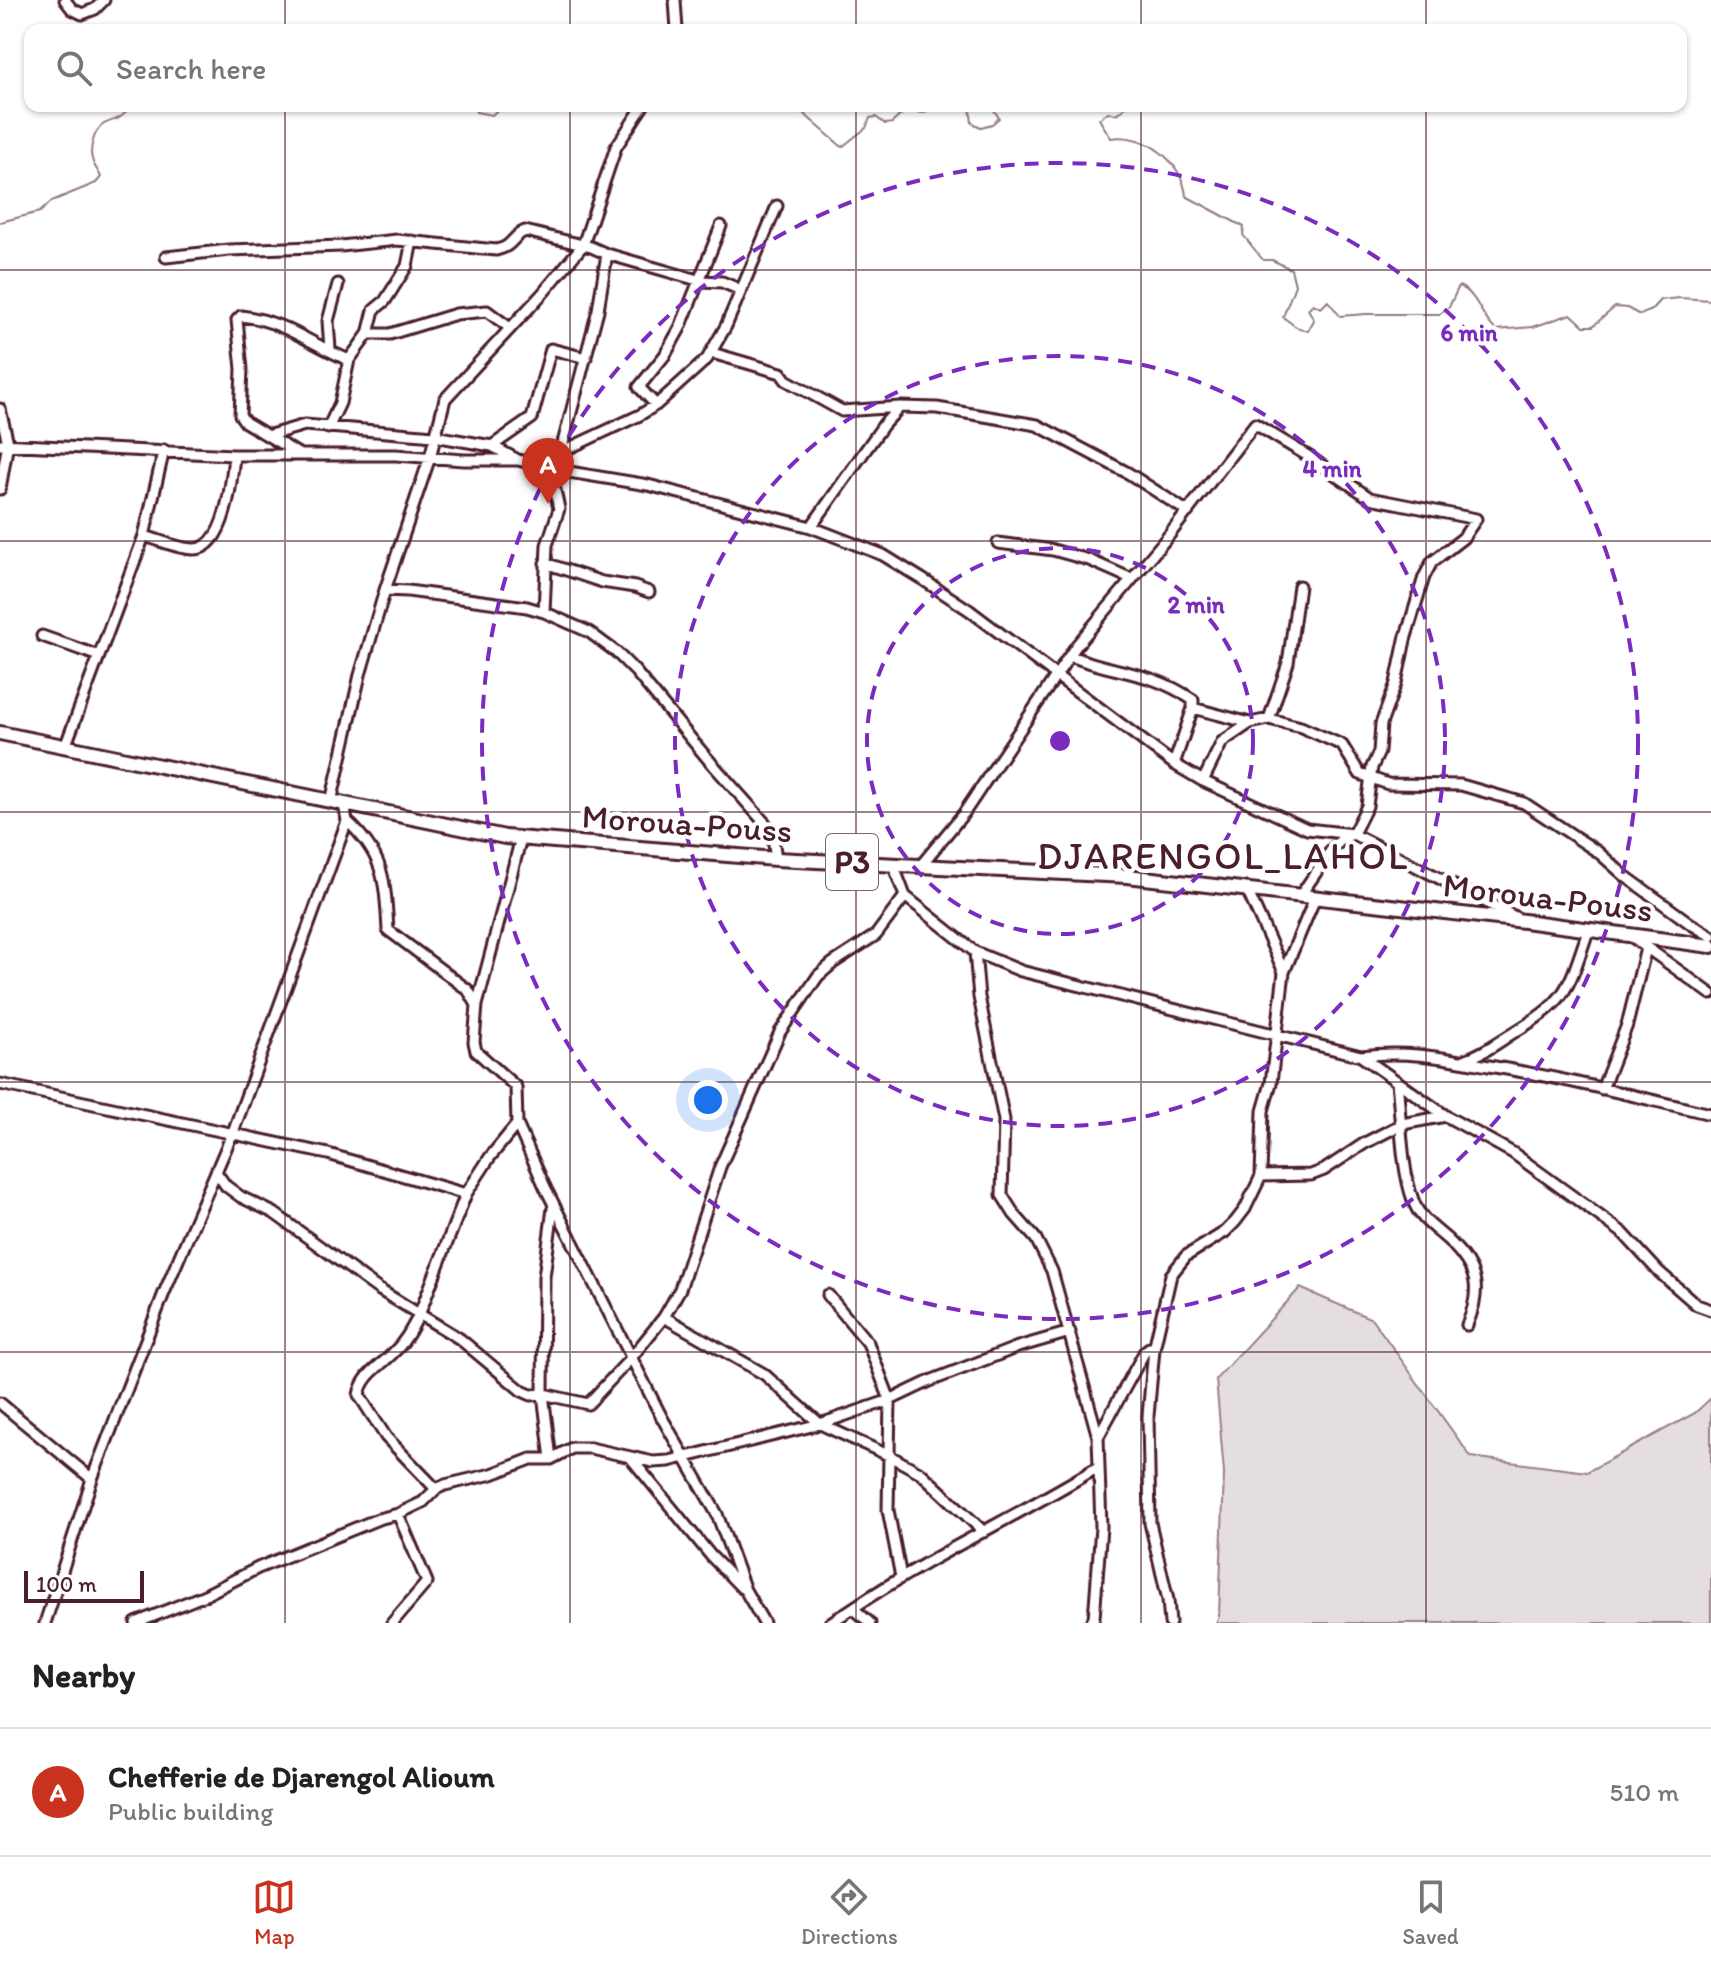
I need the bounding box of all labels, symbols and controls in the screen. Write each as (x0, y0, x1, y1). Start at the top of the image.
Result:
search box (24, 24, 1687, 112)
icon: search (52, 46, 96, 90)
text: Search here (116, 50, 266, 87)
text: 6 min (1440, 318, 1498, 347)
pin: A (522, 438, 574, 504)
text: 4 min (1303, 454, 1362, 483)
text: 2 min (1167, 590, 1225, 619)
centre of rings (1046, 727, 1074, 755)
street label: Moroua-Pouss (580, 796, 794, 851)
district label: DJARENGOL_LAHOL (1037, 833, 1409, 879)
road number: P3 (826, 834, 878, 890)
street label: Moroua-Pouss (1441, 864, 1655, 931)
your location (688, 1080, 728, 1120)
scale bar (24, 1567, 144, 1603)
text: 100 m (36, 1571, 97, 1598)
text: Nearby (32, 1655, 135, 1696)
text: Chefferie de Djarengol Alioum (108, 1758, 495, 1795)
text: A (50, 1776, 66, 1808)
text: 510 m (1610, 1776, 1679, 1808)
text: Public building (108, 1795, 274, 1827)
tab: Map (252, 1875, 296, 1950)
tab: Directions (801, 1875, 898, 1950)
tab: Saved (1402, 1875, 1459, 1950)

